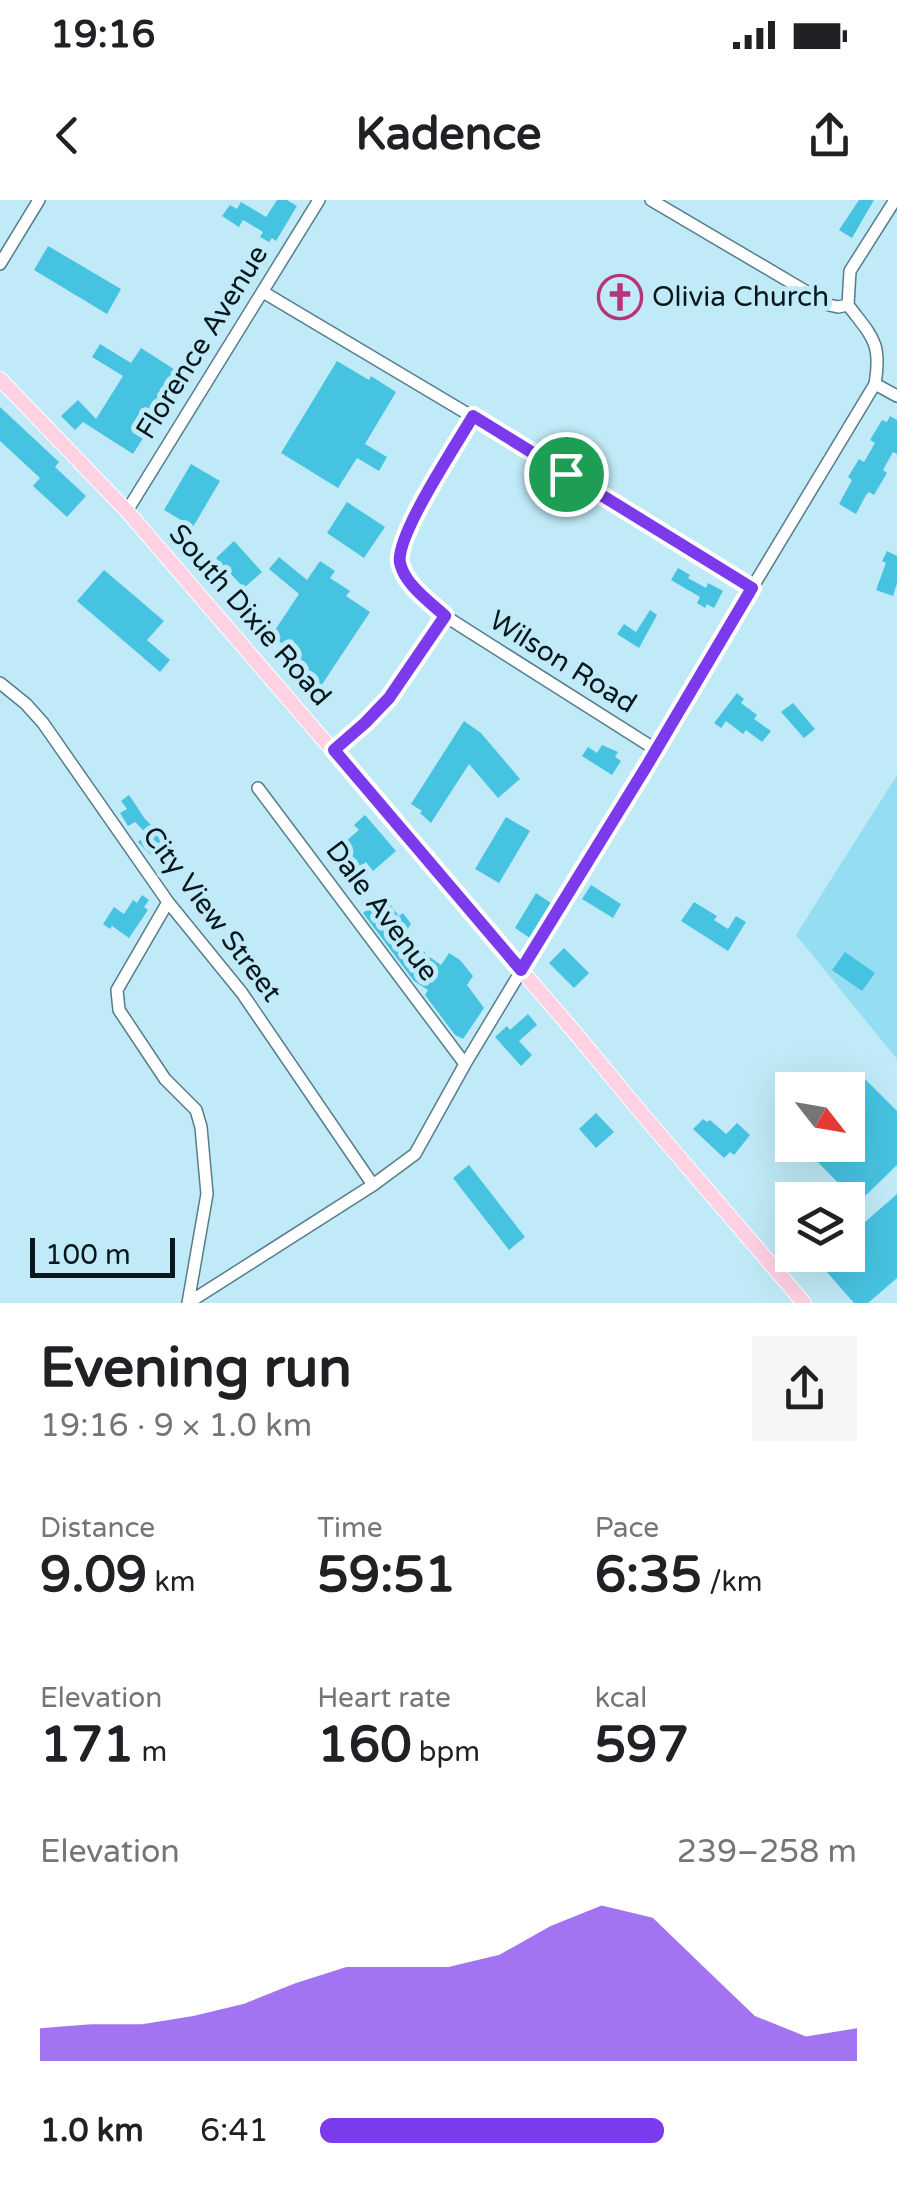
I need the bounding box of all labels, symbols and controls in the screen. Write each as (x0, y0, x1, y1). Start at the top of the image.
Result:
text: 19:16 (50, 12, 155, 58)
icon: back (40, 108, 95, 163)
text: Kadence (356, 108, 542, 162)
icon: share (802, 108, 857, 163)
street label: Florence Avenue (129, 239, 275, 445)
church icon: Olivia Church (597, 274, 643, 320)
place label: Olivia Church (652, 280, 829, 314)
pin (524, 432, 609, 517)
icon: arrive (539, 447, 594, 502)
street label: South Dixie Road (162, 517, 338, 713)
street label: Wilson Road (483, 603, 643, 721)
street label: City View Street (135, 820, 289, 1009)
street label: Dale Avenue (318, 834, 446, 988)
north arrow (775, 1072, 865, 1162)
map controls (775, 1072, 865, 1272)
button: layers (775, 1182, 865, 1272)
scale bar (30, 1233, 175, 1278)
text: 100 m (45, 1238, 131, 1272)
text: Evening run (40, 1336, 352, 1402)
button: share (752, 1336, 857, 1441)
text: 19:16 · 9 × 1.0 km (40, 1407, 312, 1445)
text: Distance (40, 1511, 155, 1545)
text: Time (317, 1511, 383, 1545)
text: Pace (595, 1511, 659, 1545)
text: 9.09 (40, 1545, 147, 1605)
text: 59:51 (317, 1545, 456, 1605)
text: 6:35 (595, 1545, 702, 1605)
text: km (147, 1565, 195, 1599)
text: /km (702, 1565, 763, 1599)
text: Elevation (40, 1681, 162, 1715)
text: Heart rate (317, 1681, 451, 1715)
text: kcal (595, 1681, 647, 1715)
text: 171 (40, 1715, 134, 1775)
text: 160 (317, 1715, 412, 1775)
text: 597 (595, 1715, 689, 1775)
text: m (134, 1735, 167, 1769)
text: bpm (412, 1735, 480, 1769)
text: Elevation (40, 1833, 180, 1871)
text: 239–258 m (677, 1833, 857, 1871)
text: 1.0 km (40, 2112, 144, 2150)
text: 6:41 (200, 2112, 269, 2150)

